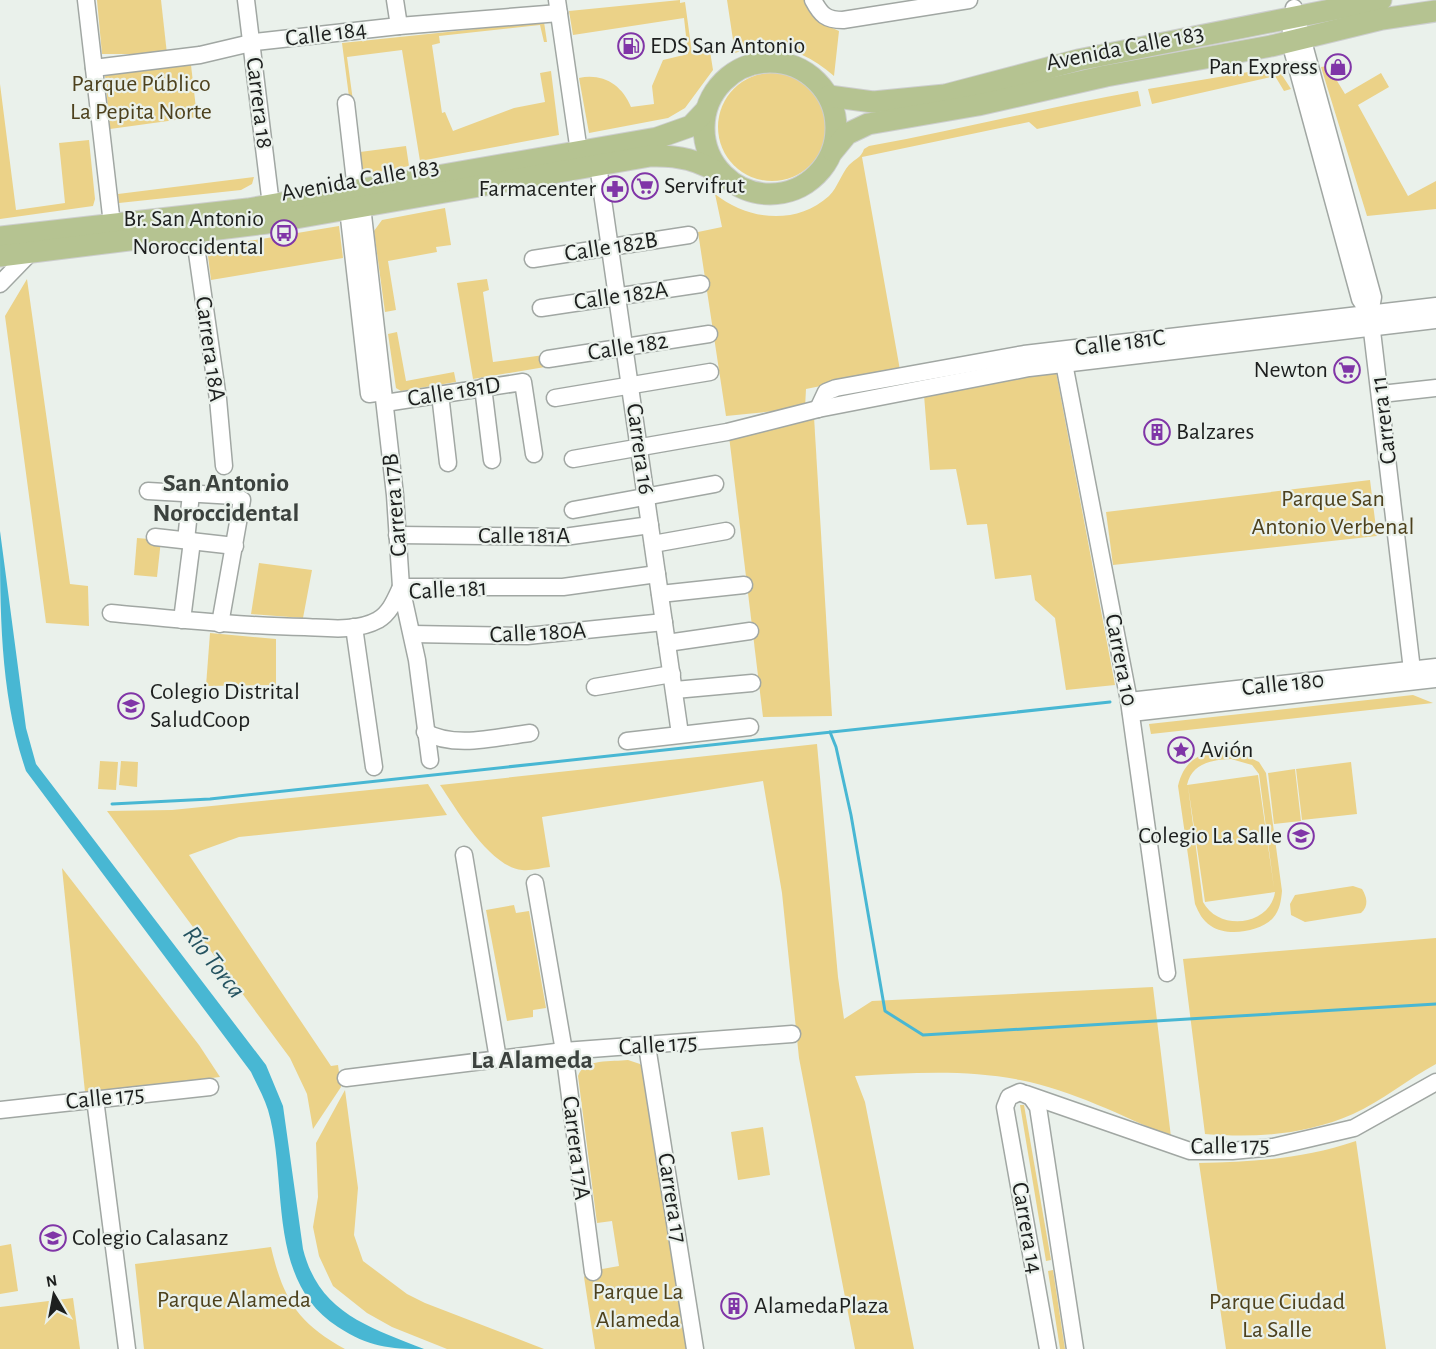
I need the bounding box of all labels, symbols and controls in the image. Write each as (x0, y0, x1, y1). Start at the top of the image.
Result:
street label: Calle 184 (284, 17, 368, 51)
street label: Avenida Calle 183 (1044, 21, 1206, 75)
fuel station icon: EDS San Antonio (616, 31, 646, 61)
place label: EDS San Antonio (650, 34, 805, 58)
shop icon: Pan Express (1323, 52, 1353, 82)
place label: Pan Express (1208, 55, 1318, 79)
street label: Carrera 18 (241, 56, 277, 150)
park label: Parque Público La Pepita Norte (70, 72, 212, 124)
street label: Avenida Calle 183 (279, 154, 441, 206)
supermarket icon: Servifrut (630, 171, 660, 201)
pharmacy icon: Farmacenter (600, 174, 630, 204)
place label: Servifrut (664, 174, 745, 198)
place label: Farmacenter (479, 177, 596, 201)
place label: Br. San Antonio Noroccidental (123, 207, 264, 259)
bus stop icon: Br. San Antonio Noroccidental (269, 218, 299, 248)
street label: Calle 182B (563, 228, 659, 266)
street label: Calle 182A (572, 277, 670, 314)
street label: Carrera 18A (191, 295, 229, 403)
street label: Calle 181C (1073, 326, 1167, 360)
street label: Calle 182 (586, 329, 670, 365)
supermarket icon: Newton (1332, 355, 1362, 385)
place label: Newton (1254, 358, 1328, 382)
street label: Calle 181D (406, 373, 502, 411)
street label: Carrera 11 (1367, 374, 1401, 466)
street label: Carrera 16 (622, 402, 658, 496)
building icon: Balzares (1142, 417, 1172, 447)
place label: Balzares (1176, 420, 1254, 444)
street label: Carrera 17B (379, 452, 411, 558)
district label: San Antonio Noroccidental (153, 470, 299, 526)
park label: Parque San Antonio Verbenal (1252, 487, 1414, 539)
street label: Calle 181A (478, 524, 570, 548)
street label: Calle 181 (408, 576, 488, 604)
street label: Carrera 10 (1100, 612, 1142, 708)
street label: Calle 180A (489, 618, 587, 648)
street label: Calle 180 (1241, 668, 1325, 700)
place label: Colegio Distrital SaludCoop (150, 680, 300, 732)
school or university icon: Colegio Distrital SaludCoop (116, 691, 146, 721)
place icon: Avión (1166, 735, 1196, 765)
place label: Avión (1200, 738, 1253, 762)
school or university icon: Colegio La Salle (1286, 821, 1316, 851)
place label: Colegio La Salle (1138, 824, 1282, 848)
water label: Río Torca (178, 921, 250, 1003)
street label: Calle 175 (618, 1030, 698, 1060)
district label: La Alameda (471, 1047, 593, 1073)
street label: Calle 175 (65, 1082, 145, 1114)
street label: Carrera 17A (558, 1095, 594, 1201)
street label: Calle 175 (1190, 1133, 1270, 1159)
street label: Carrera 17 (653, 1151, 691, 1245)
street label: Carrera 14 (1007, 1180, 1047, 1276)
school or university icon: Colegio Calasanz (38, 1223, 68, 1253)
place label: Colegio Calasanz (72, 1226, 228, 1250)
north arrow (24, 1265, 84, 1325)
text: N (45, 1272, 58, 1290)
park label: Parque La Alameda (593, 1280, 683, 1332)
park label: Parque Alameda (157, 1288, 311, 1312)
park label: Parque Ciudad La Salle (1209, 1290, 1345, 1342)
building icon: AlamedaPlaza (719, 1291, 749, 1321)
place label: AlamedaPlaza (754, 1294, 889, 1318)

